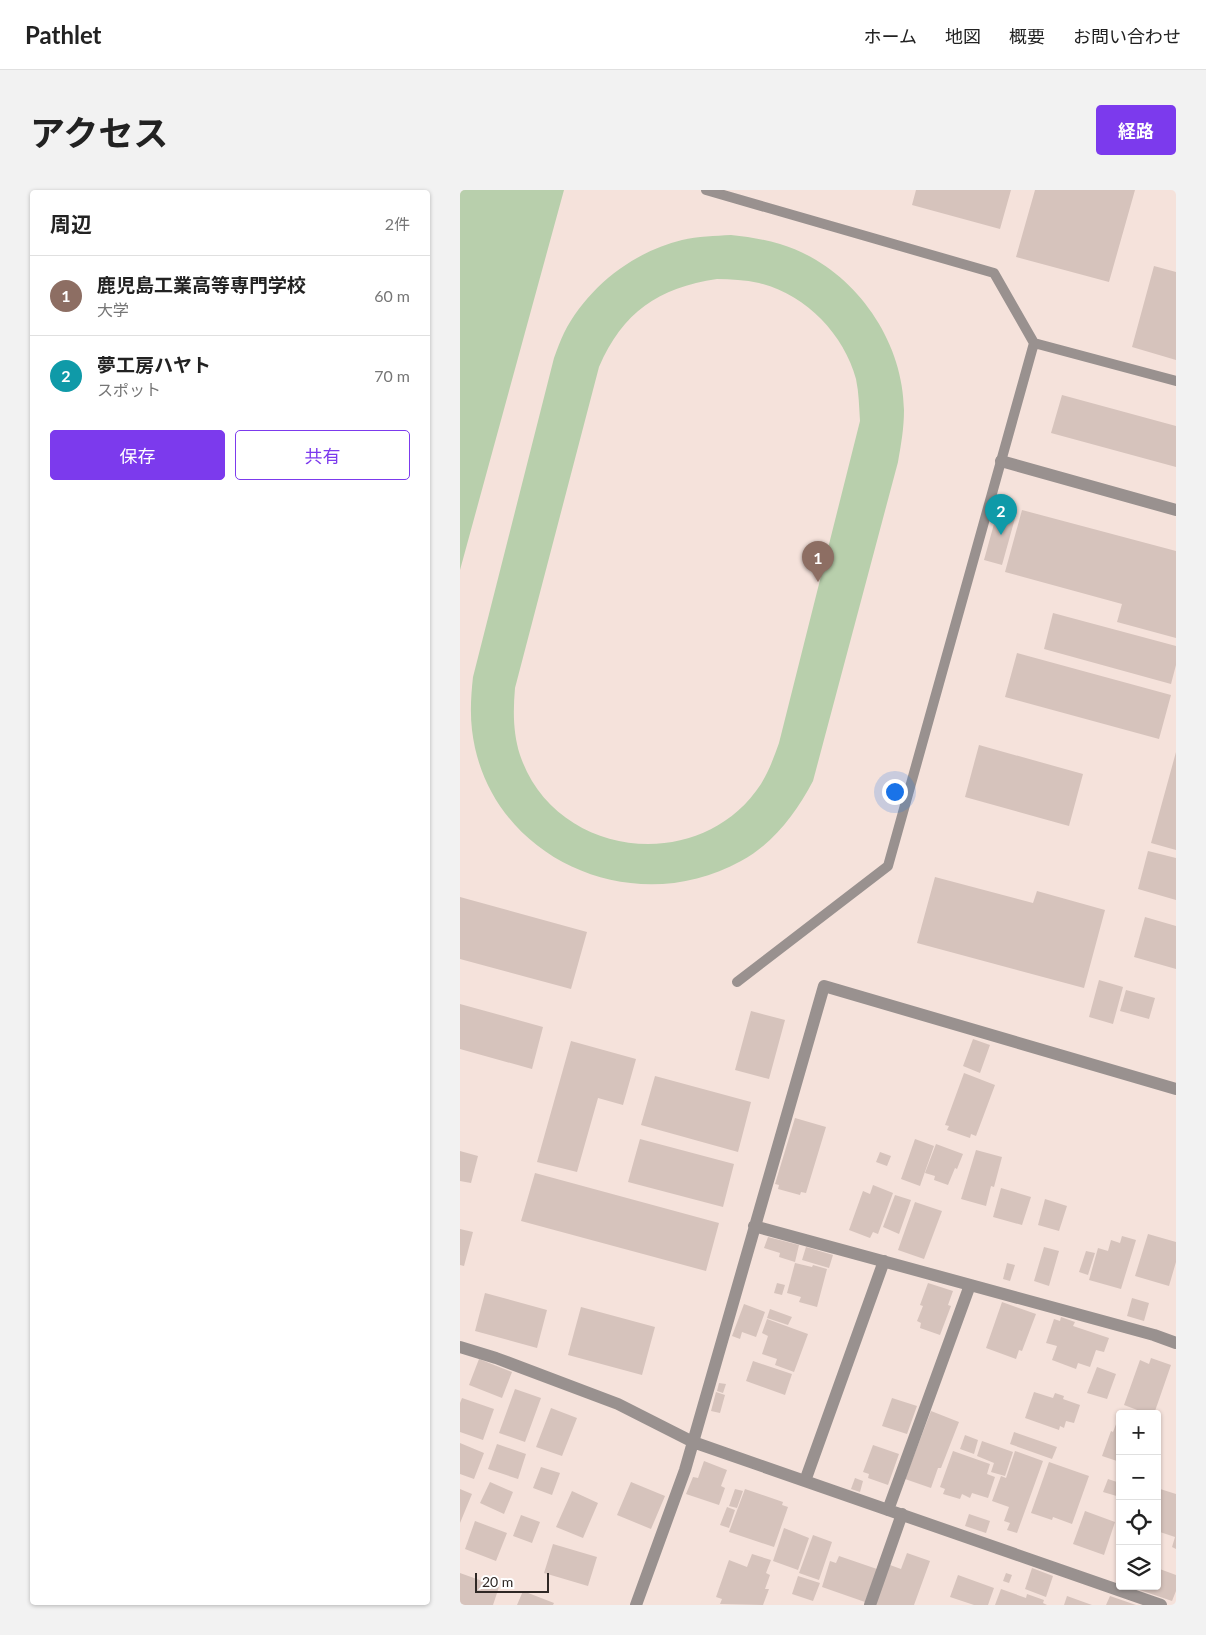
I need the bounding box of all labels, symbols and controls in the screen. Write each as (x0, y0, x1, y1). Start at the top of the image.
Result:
text: Pathlet (25, 20, 102, 49)
text: ホーム (864, 25, 917, 47)
text: 地図 (945, 25, 981, 47)
text: 概要 (1009, 25, 1045, 47)
text: お問い合わせ (1073, 25, 1181, 47)
button: 経路 (1096, 105, 1176, 155)
text: アクセス (30, 111, 168, 153)
text: 周辺 (50, 211, 92, 236)
text: 2件 (385, 214, 410, 233)
text: 鹿児島工業高等専門学校 (97, 273, 306, 296)
text: 1 (61, 286, 71, 305)
text: 60 m (374, 286, 410, 305)
text: 大学 (97, 300, 129, 319)
text: 夢工房ハヤト (97, 353, 211, 376)
text: 2 (61, 366, 71, 385)
text: 70 m (374, 366, 410, 385)
text: スポット (97, 380, 161, 399)
button: 保存 (50, 430, 225, 480)
button: 共有 (235, 430, 410, 480)
pin: 2 (985, 494, 1017, 535)
pin: 1 (802, 541, 834, 582)
your location (882, 779, 908, 805)
map controls (1116, 1410, 1161, 1590)
button: + (1116, 1410, 1161, 1455)
button: − (1116, 1455, 1161, 1500)
button: locate (1116, 1500, 1161, 1545)
button: layers (1116, 1545, 1161, 1590)
scale bar (475, 1570, 549, 1593)
text: 20 m (482, 1573, 513, 1590)

